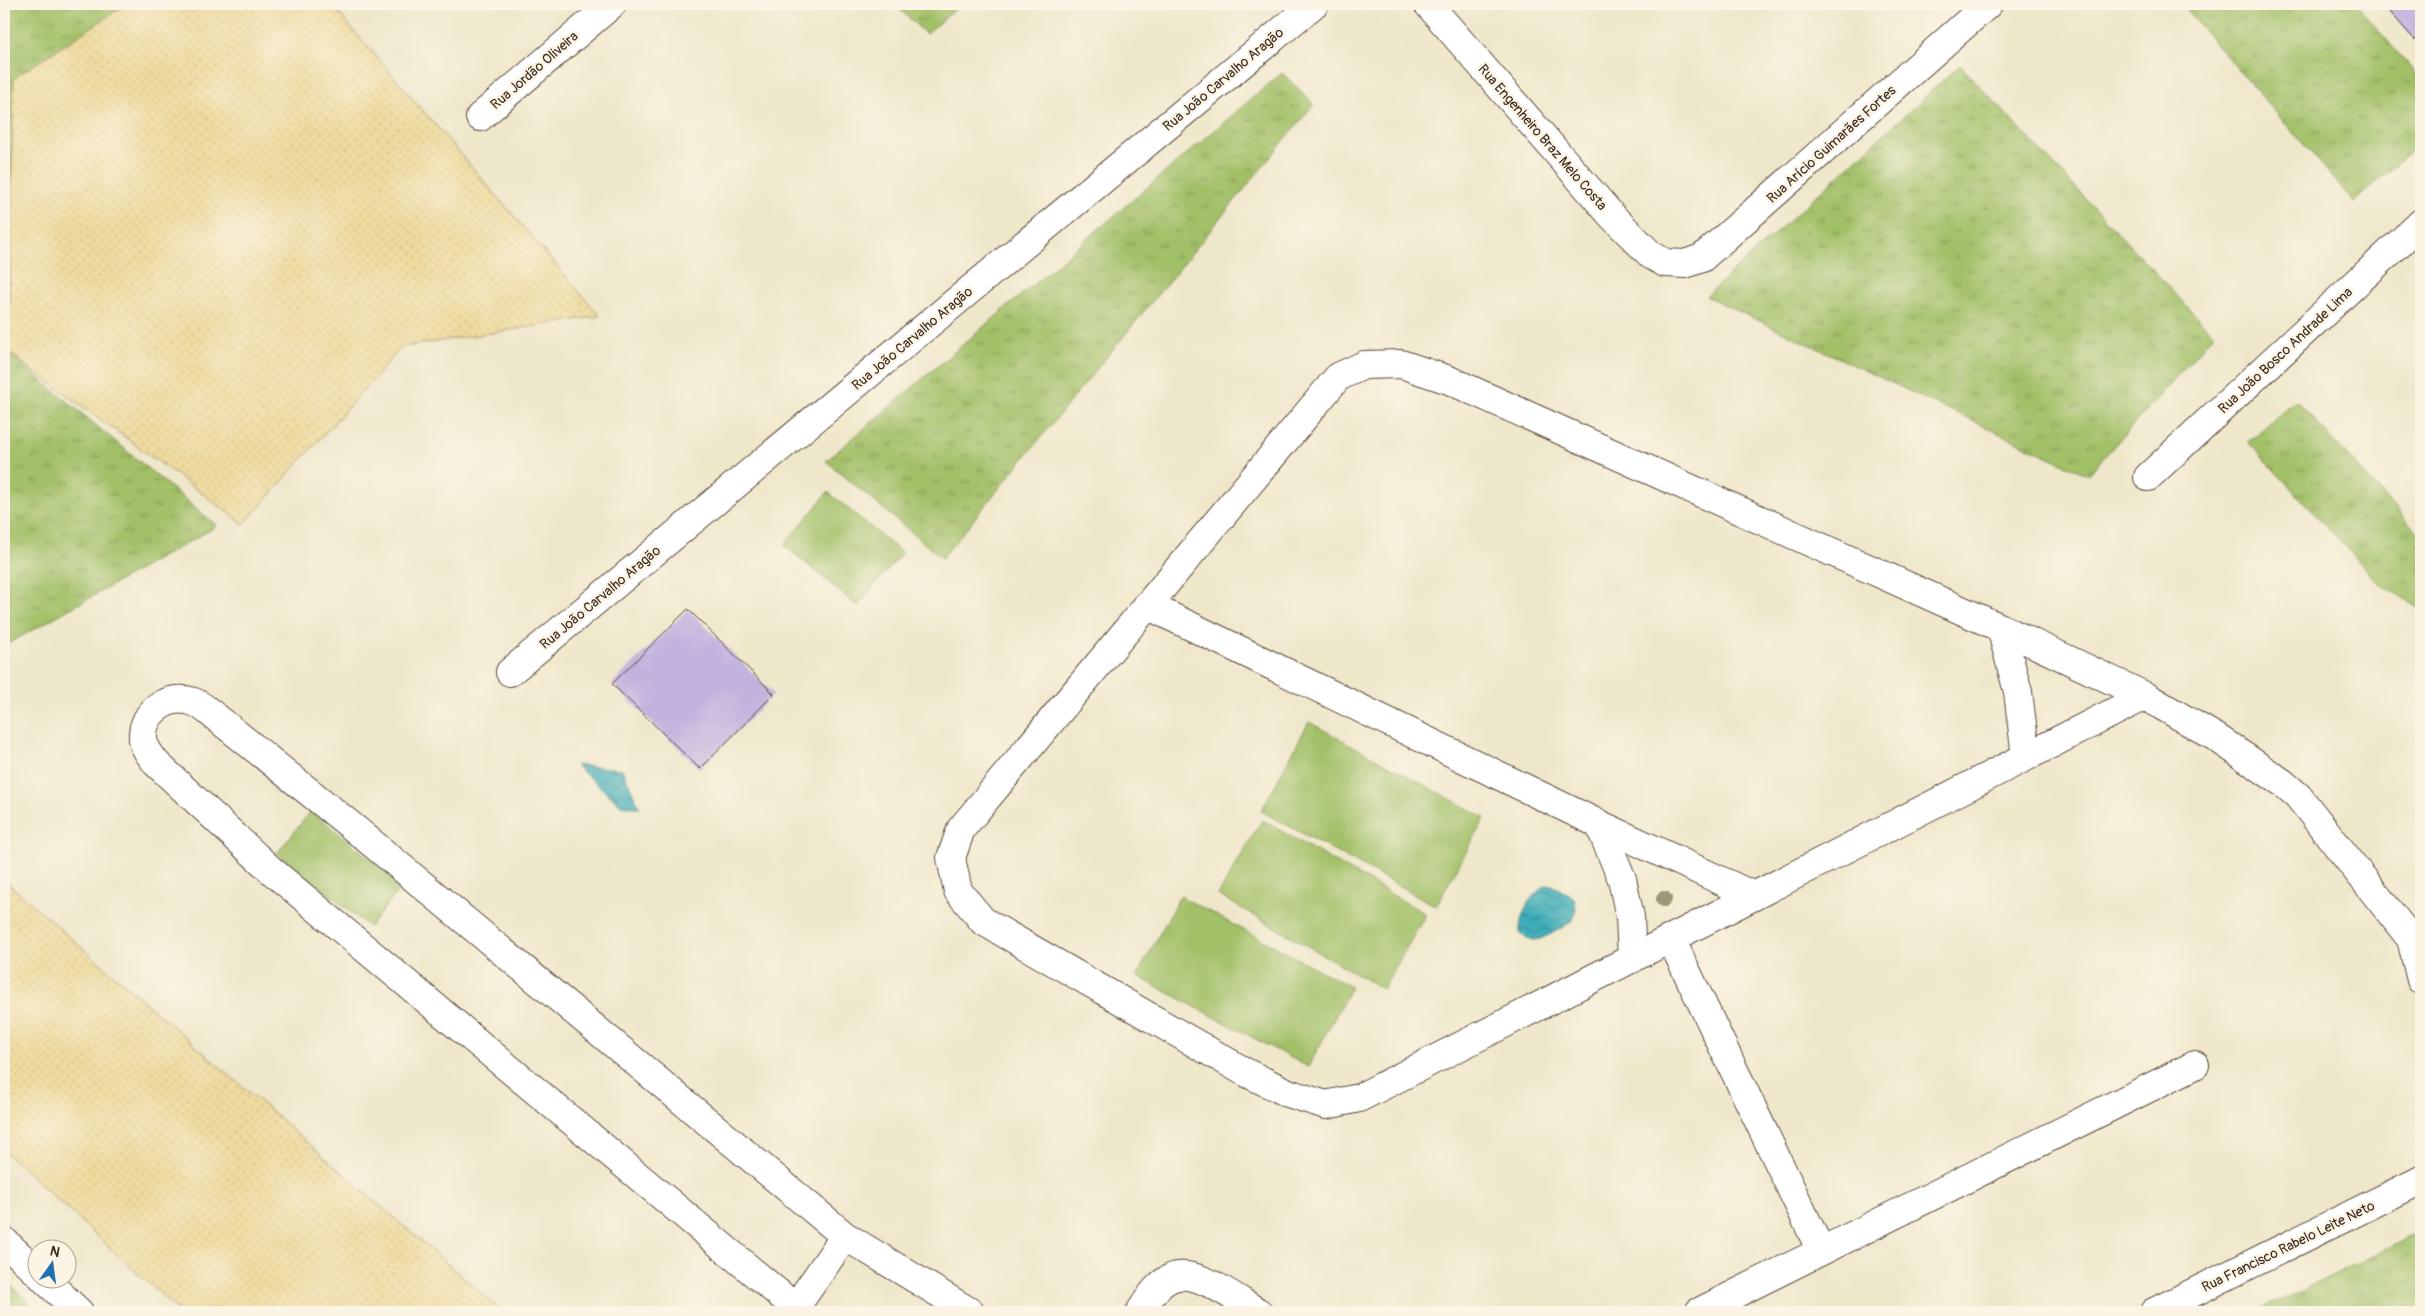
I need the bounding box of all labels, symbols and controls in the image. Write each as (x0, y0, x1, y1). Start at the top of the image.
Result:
street label: Rua João Carvalho Aragão (1159, 24, 1288, 135)
street label: Rua Jordão Oliveira (487, 28, 582, 113)
street label: Rua Engenheiro Braz Melo Costa (1475, 61, 1611, 214)
street label: Rua Arício Guimarães Fortes (1763, 81, 1900, 207)
street label: Rua João Carvalho Aragão (848, 283, 977, 394)
street label: Rua João Bosco Andrade Lima (2215, 284, 2356, 417)
street label: Rua João Carvalho Aragão (536, 542, 665, 653)
street label: Rua Francisco Rabelo Leite Neto (2199, 1197, 2378, 1296)
north arrow (28, 1238, 78, 1288)
text: N (48, 1242, 62, 1261)

